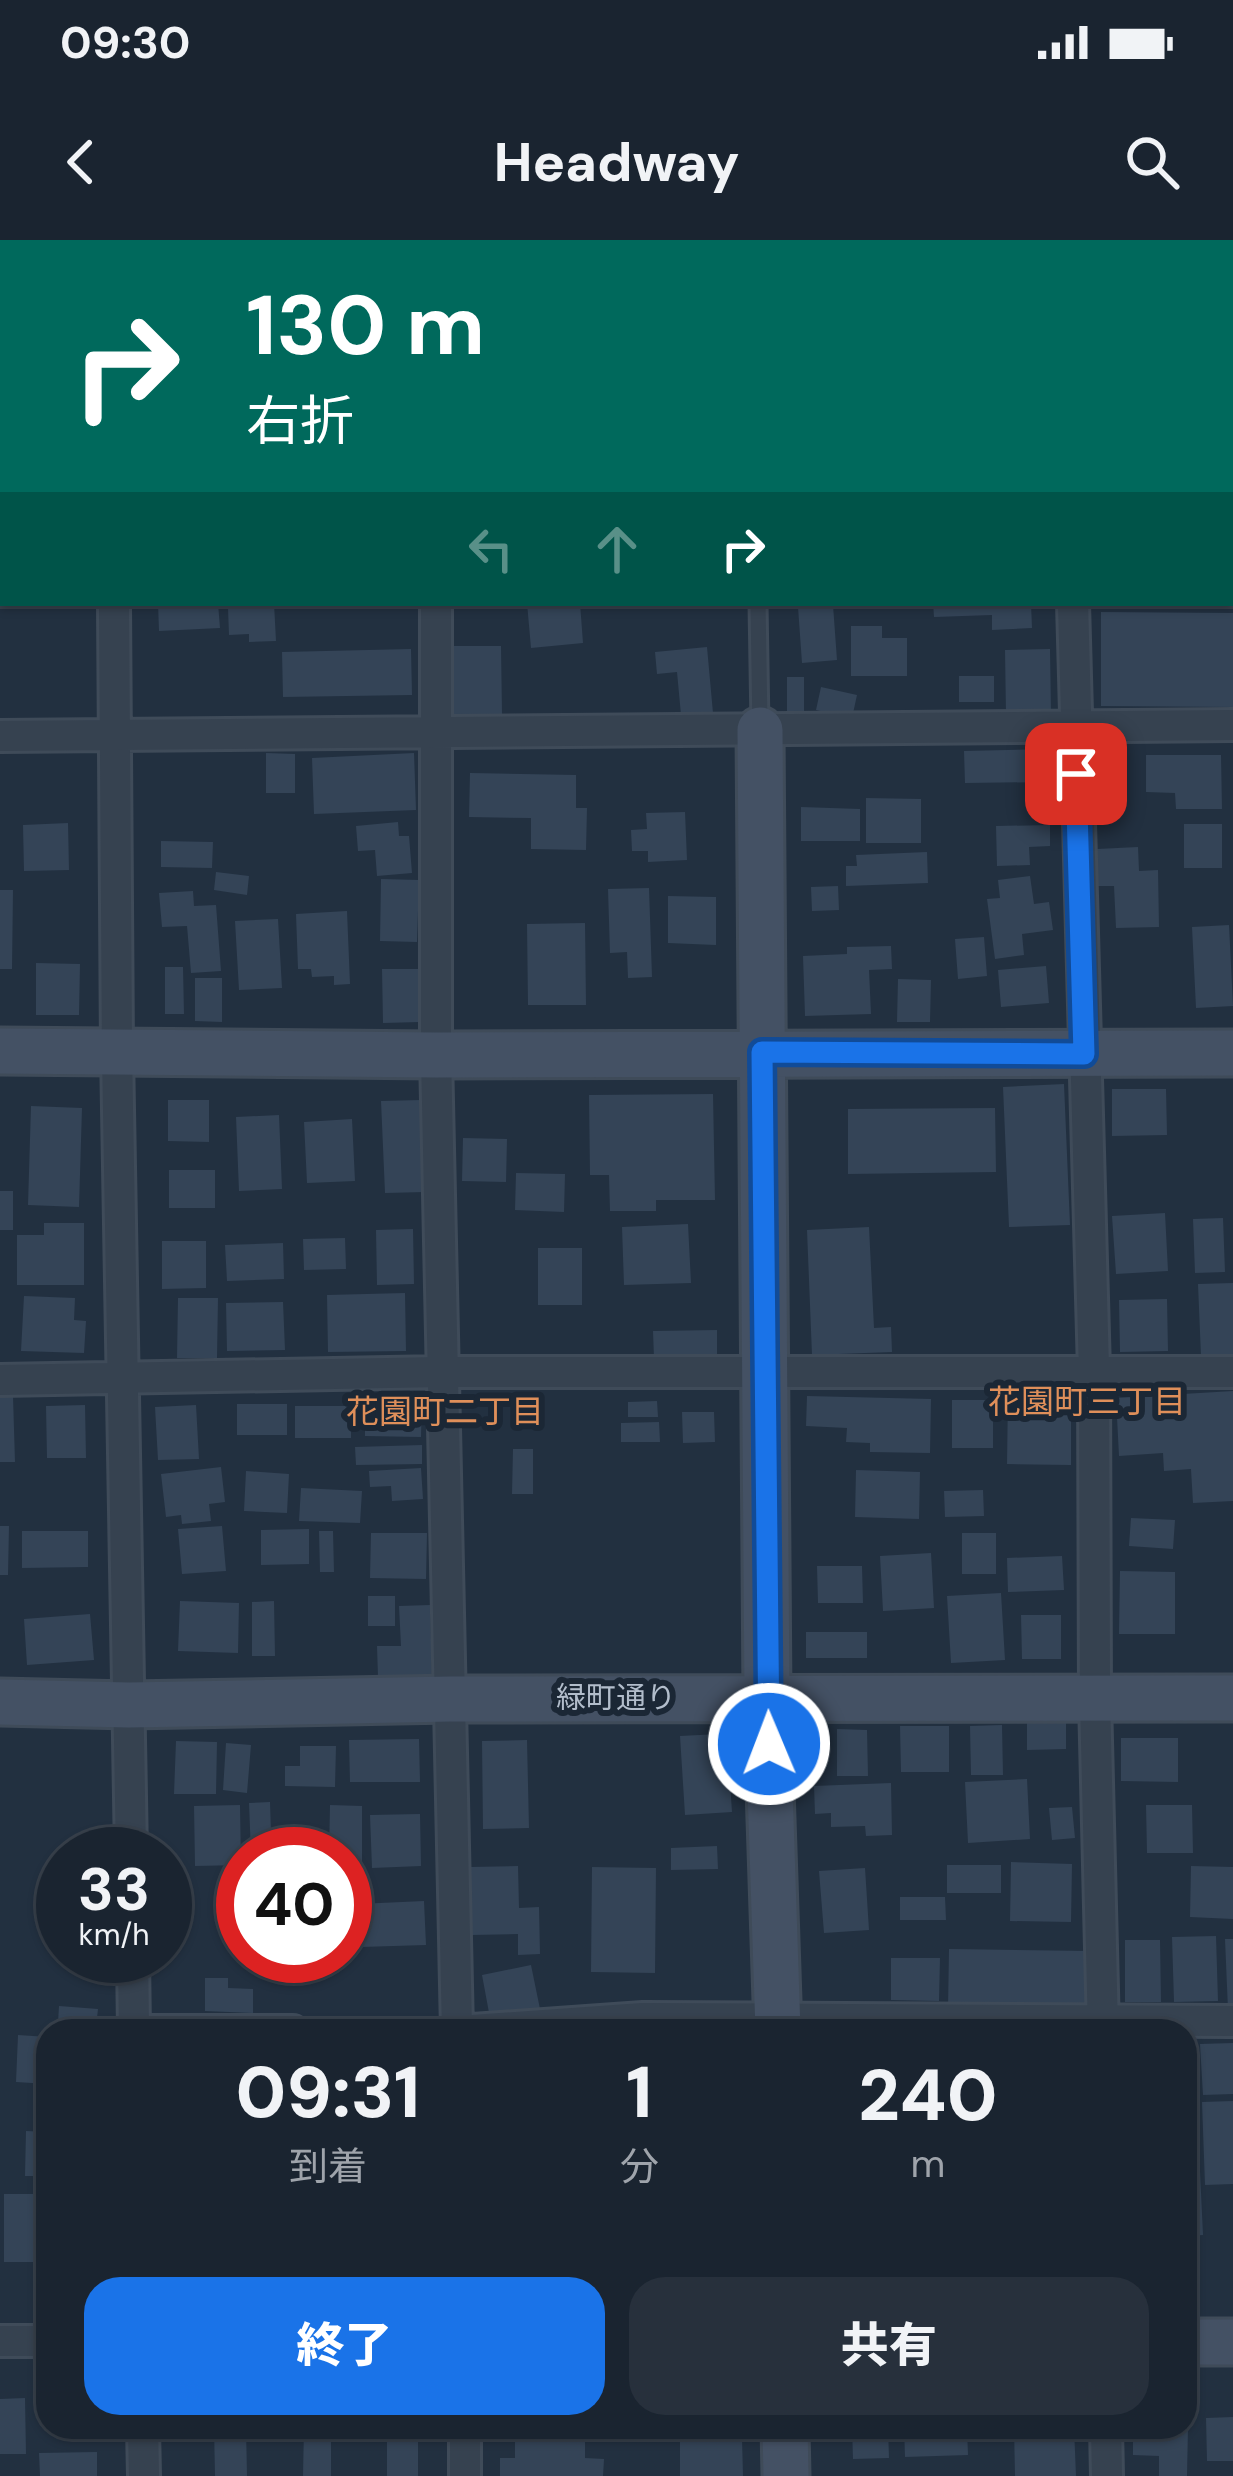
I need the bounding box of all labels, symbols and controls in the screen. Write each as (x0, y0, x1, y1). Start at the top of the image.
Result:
text: 09:30 (60, 13, 191, 72)
text: Headway (494, 127, 739, 198)
icon: back (48, 129, 114, 195)
icon: search (1119, 129, 1185, 195)
text: 130 m (246, 271, 485, 380)
icon: right (48, 288, 204, 444)
text: 右折 (246, 386, 354, 457)
icon: left (458, 516, 524, 582)
icon: ahead (584, 516, 650, 582)
icon: right (710, 516, 776, 582)
pin (1025, 723, 1127, 825)
icon: arrive (1043, 741, 1109, 807)
district label: 花園町三丁目 (988, 1380, 1186, 1423)
district label: 花園町二丁目 (346, 1390, 544, 1433)
street label: 緑町通り (556, 1678, 676, 1717)
position arrow (706, 1681, 832, 1807)
speed limit sign: 40 (216, 1827, 372, 1983)
text: 33 (78, 1850, 150, 1929)
text: km/h (79, 1915, 149, 1954)
text: 09:31 (235, 2046, 420, 2139)
text: 1 (626, 2046, 653, 2139)
text: 240 (858, 2049, 998, 2142)
text: m (911, 2138, 945, 2189)
text: 到着 (289, 2141, 367, 2192)
text: 分 (620, 2141, 659, 2192)
button: 終了 (84, 2277, 605, 2415)
button: 共有 (629, 2277, 1149, 2415)

